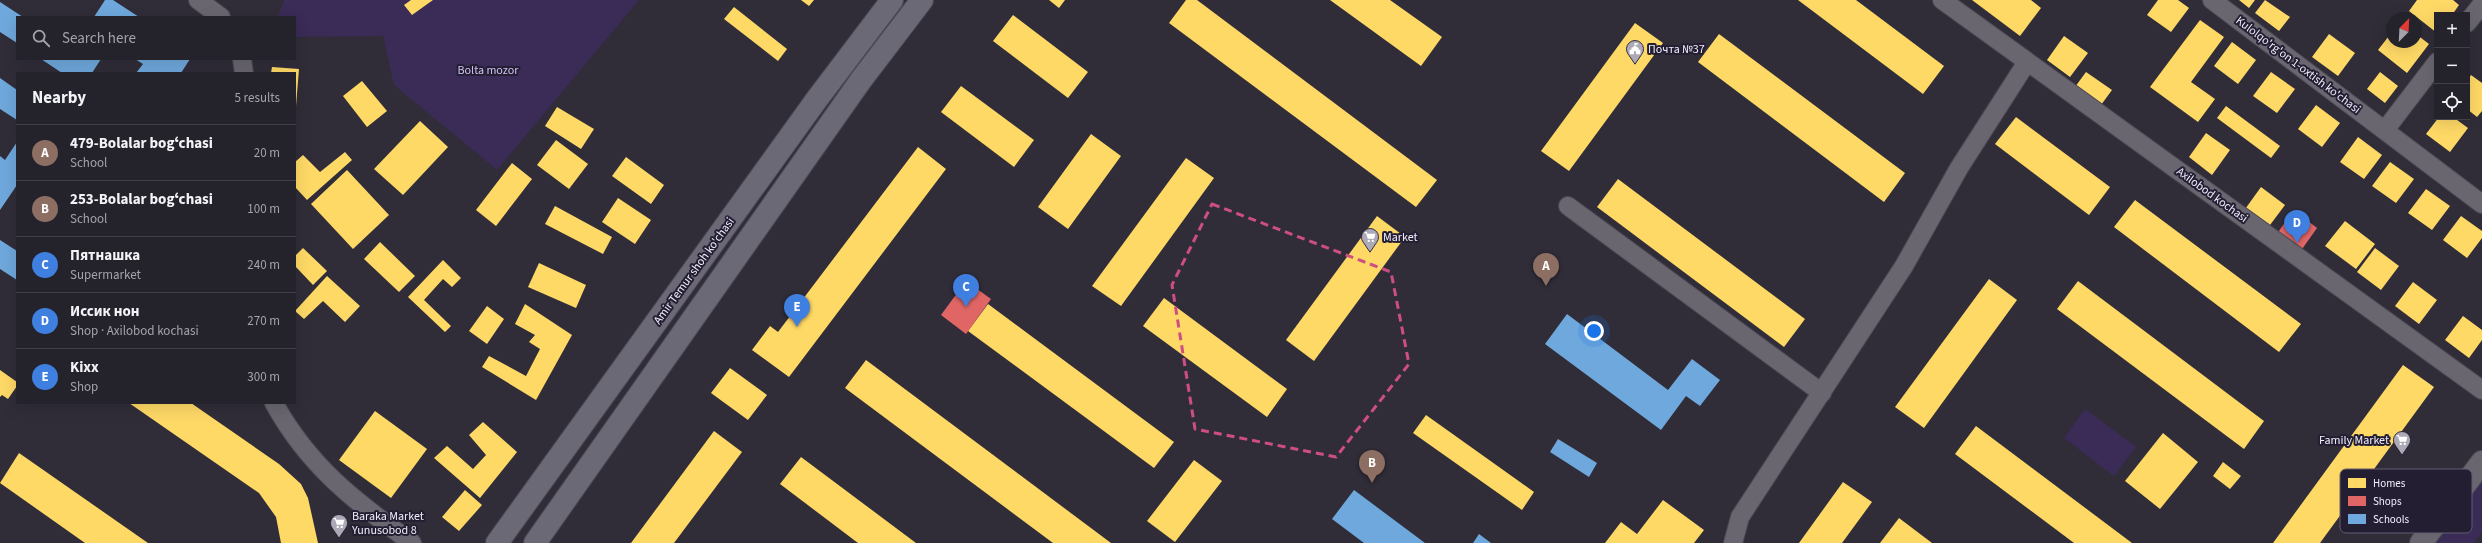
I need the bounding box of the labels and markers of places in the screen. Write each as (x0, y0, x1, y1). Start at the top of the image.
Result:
public building icon: Почта №37 (1625, 39, 1645, 64)
place label: Почта №37 (1648, 41, 1705, 58)
pin: D (2284, 210, 2310, 243)
supermarket icon: Market (1360, 227, 1380, 252)
place label: Market (1383, 229, 1418, 246)
pin: A (1533, 253, 1559, 286)
pin: C (953, 274, 979, 307)
pin: E (784, 294, 810, 327)
supermarket icon: Family Market (2392, 430, 2412, 455)
place label: Family Market (2319, 432, 2389, 449)
pin: B (1359, 450, 1385, 483)
place label: Baraka Market Yunusobod 8 (351, 508, 424, 539)
supermarket icon: Baraka Market Yunusobod 8 (329, 513, 349, 538)

